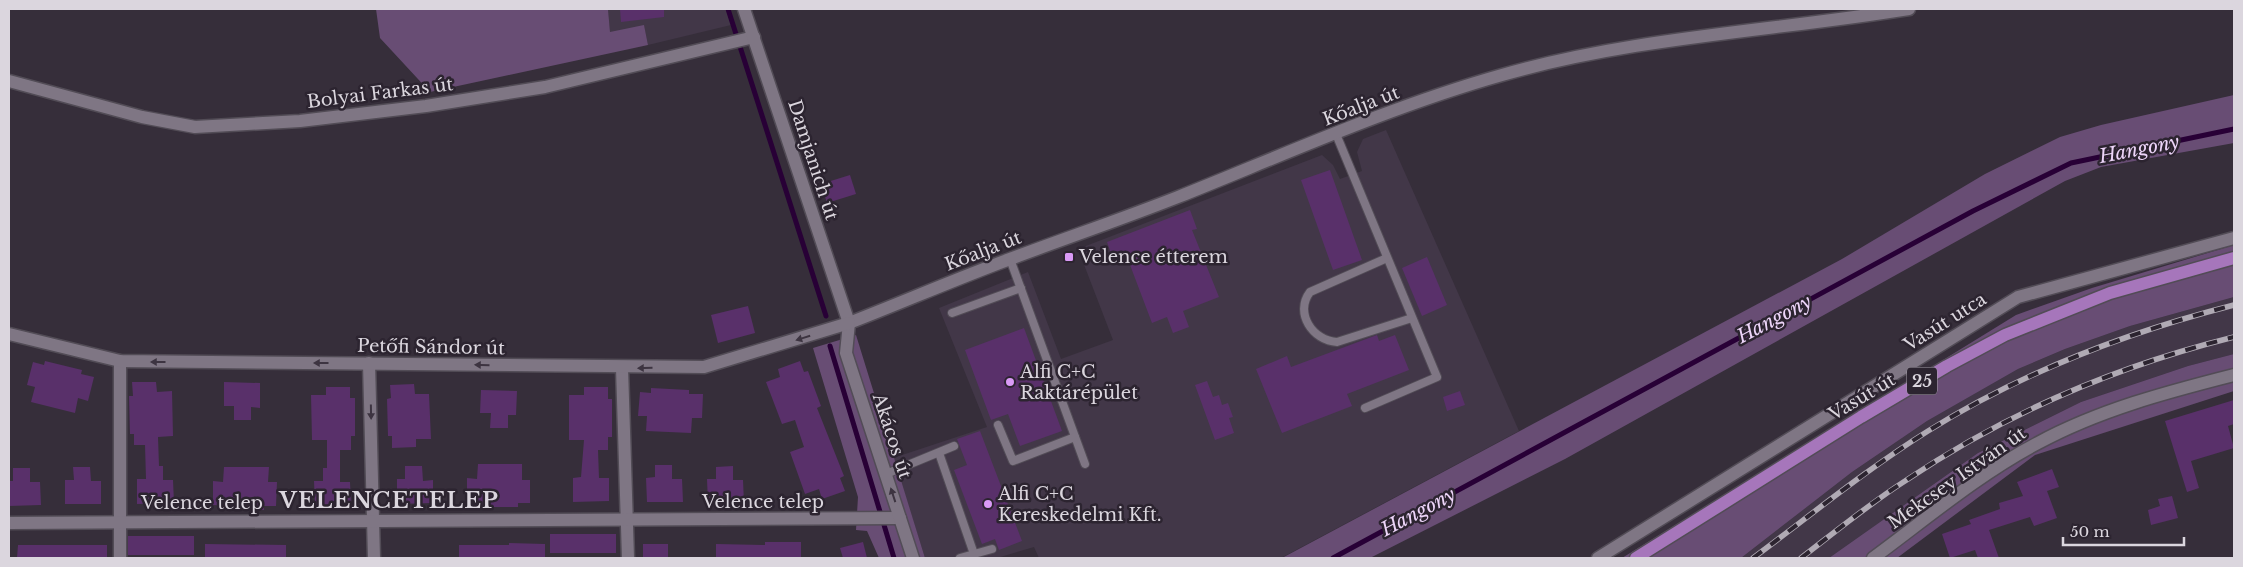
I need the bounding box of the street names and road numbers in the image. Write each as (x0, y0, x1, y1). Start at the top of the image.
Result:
street label: Bolyai Farkas út (306, 73, 455, 113)
street label: Kőalja út (1320, 81, 1403, 131)
street label: Damjanich út (783, 97, 843, 223)
street label: Kőalja út (942, 226, 1025, 276)
street label: Vasút utca (1899, 288, 1990, 357)
street label: Petőfi Sándor út (357, 335, 505, 359)
road number: 25 (1907, 368, 1937, 394)
street label: Vasút út (1824, 369, 1899, 426)
street label: Akácos út (868, 390, 916, 482)
street label: Mekcsey István út (1884, 422, 2030, 534)
street label: Velence telep (701, 491, 824, 513)
street label: Velence telep (140, 492, 263, 514)

